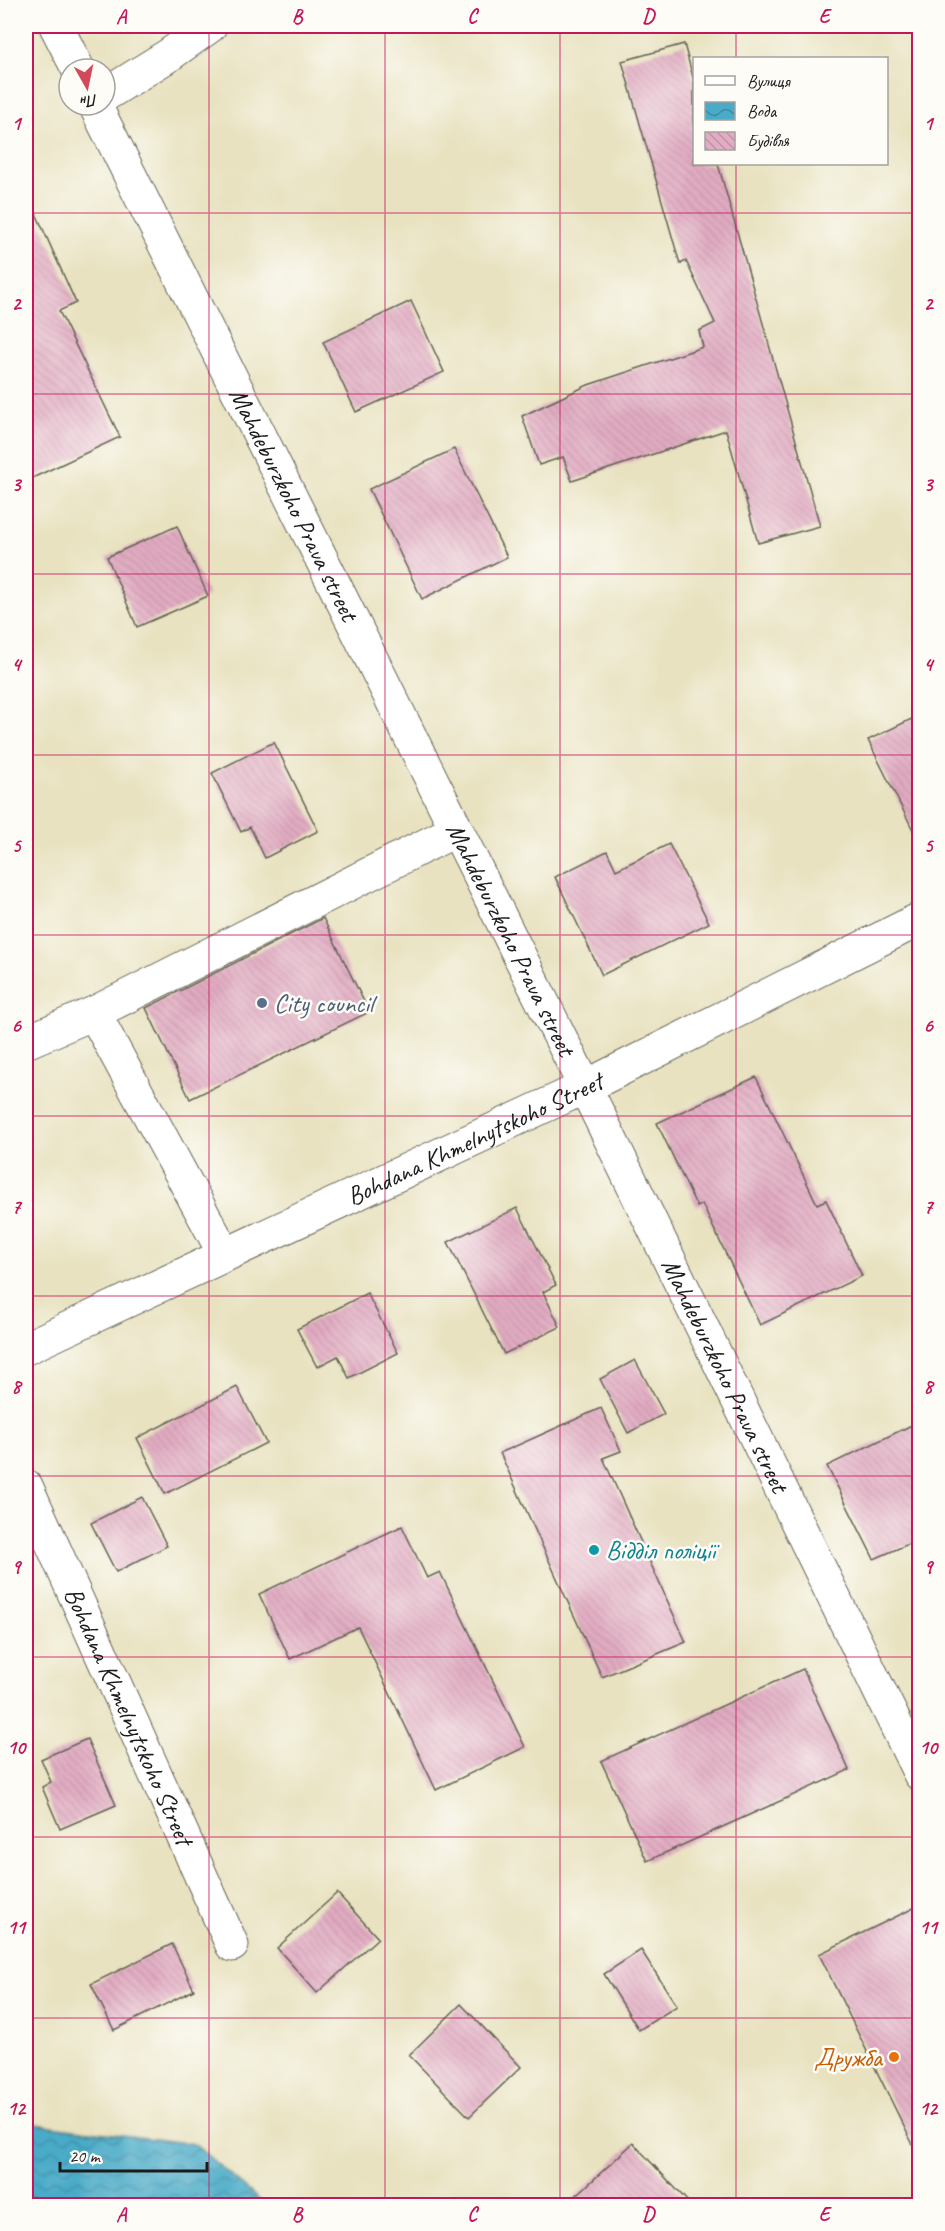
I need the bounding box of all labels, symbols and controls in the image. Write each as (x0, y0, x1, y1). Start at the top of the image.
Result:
text: A (116, 4, 128, 29)
text: B (292, 4, 304, 29)
text: C (467, 4, 479, 29)
text: D (642, 4, 656, 29)
text: E (819, 4, 833, 29)
north arrow (57, 57, 117, 117)
legend (693, 57, 888, 165)
text: Вулиця (747, 70, 791, 92)
text: Пн (78, 90, 99, 112)
text: Вода (747, 100, 778, 122)
text: 1 (12, 111, 23, 136)
text: 1 (924, 111, 935, 136)
text: Будівля (747, 130, 790, 152)
text: 2 (12, 291, 23, 316)
text: 2 (924, 291, 935, 316)
street label: Mahdeburzkoho Prava street (222, 382, 367, 628)
text: 3 (12, 472, 23, 497)
text: 3 (924, 472, 935, 497)
text: 4 (12, 652, 24, 677)
text: 4 (924, 652, 936, 677)
street label: Mahdeburzkoho Prava street (439, 817, 584, 1063)
text: 5 (12, 833, 23, 858)
text: 5 (924, 833, 935, 858)
place label: City council (274, 987, 378, 1020)
marker: City council (255, 996, 269, 1010)
text: 6 (11, 1013, 22, 1038)
text: 6 (923, 1013, 934, 1038)
street label: Bohdana Khmelnytskoho Street (341, 1063, 611, 1213)
text: 7 (12, 1194, 23, 1219)
text: 7 (924, 1194, 935, 1219)
street label: Mahdeburzkoho Prava street (654, 1253, 798, 1500)
text: 8 (12, 1374, 24, 1399)
text: 8 (924, 1374, 936, 1399)
place label: Відділ поліції (606, 1534, 721, 1567)
marker: Відділ поліції (587, 1543, 601, 1557)
text: 9 (12, 1554, 23, 1579)
text: 9 (924, 1554, 935, 1579)
street label: Bohdana Khmelnytskoho Street (57, 1582, 203, 1853)
text: 10 (7, 1735, 27, 1760)
text: 10 (919, 1735, 939, 1760)
text: 11 (7, 1915, 27, 1940)
text: 11 (919, 1915, 939, 1940)
place label: Дружба (814, 2041, 884, 2074)
marker: Дружба (887, 2050, 901, 2064)
text: 12 (7, 2096, 27, 2121)
text: 12 (919, 2096, 939, 2121)
scale bar (60, 2135, 207, 2173)
text: 20 m (69, 2145, 102, 2167)
text: A (116, 2202, 128, 2227)
text: B (292, 2202, 304, 2227)
text: C (467, 2202, 479, 2227)
text: D (642, 2202, 656, 2227)
text: E (819, 2202, 833, 2227)

